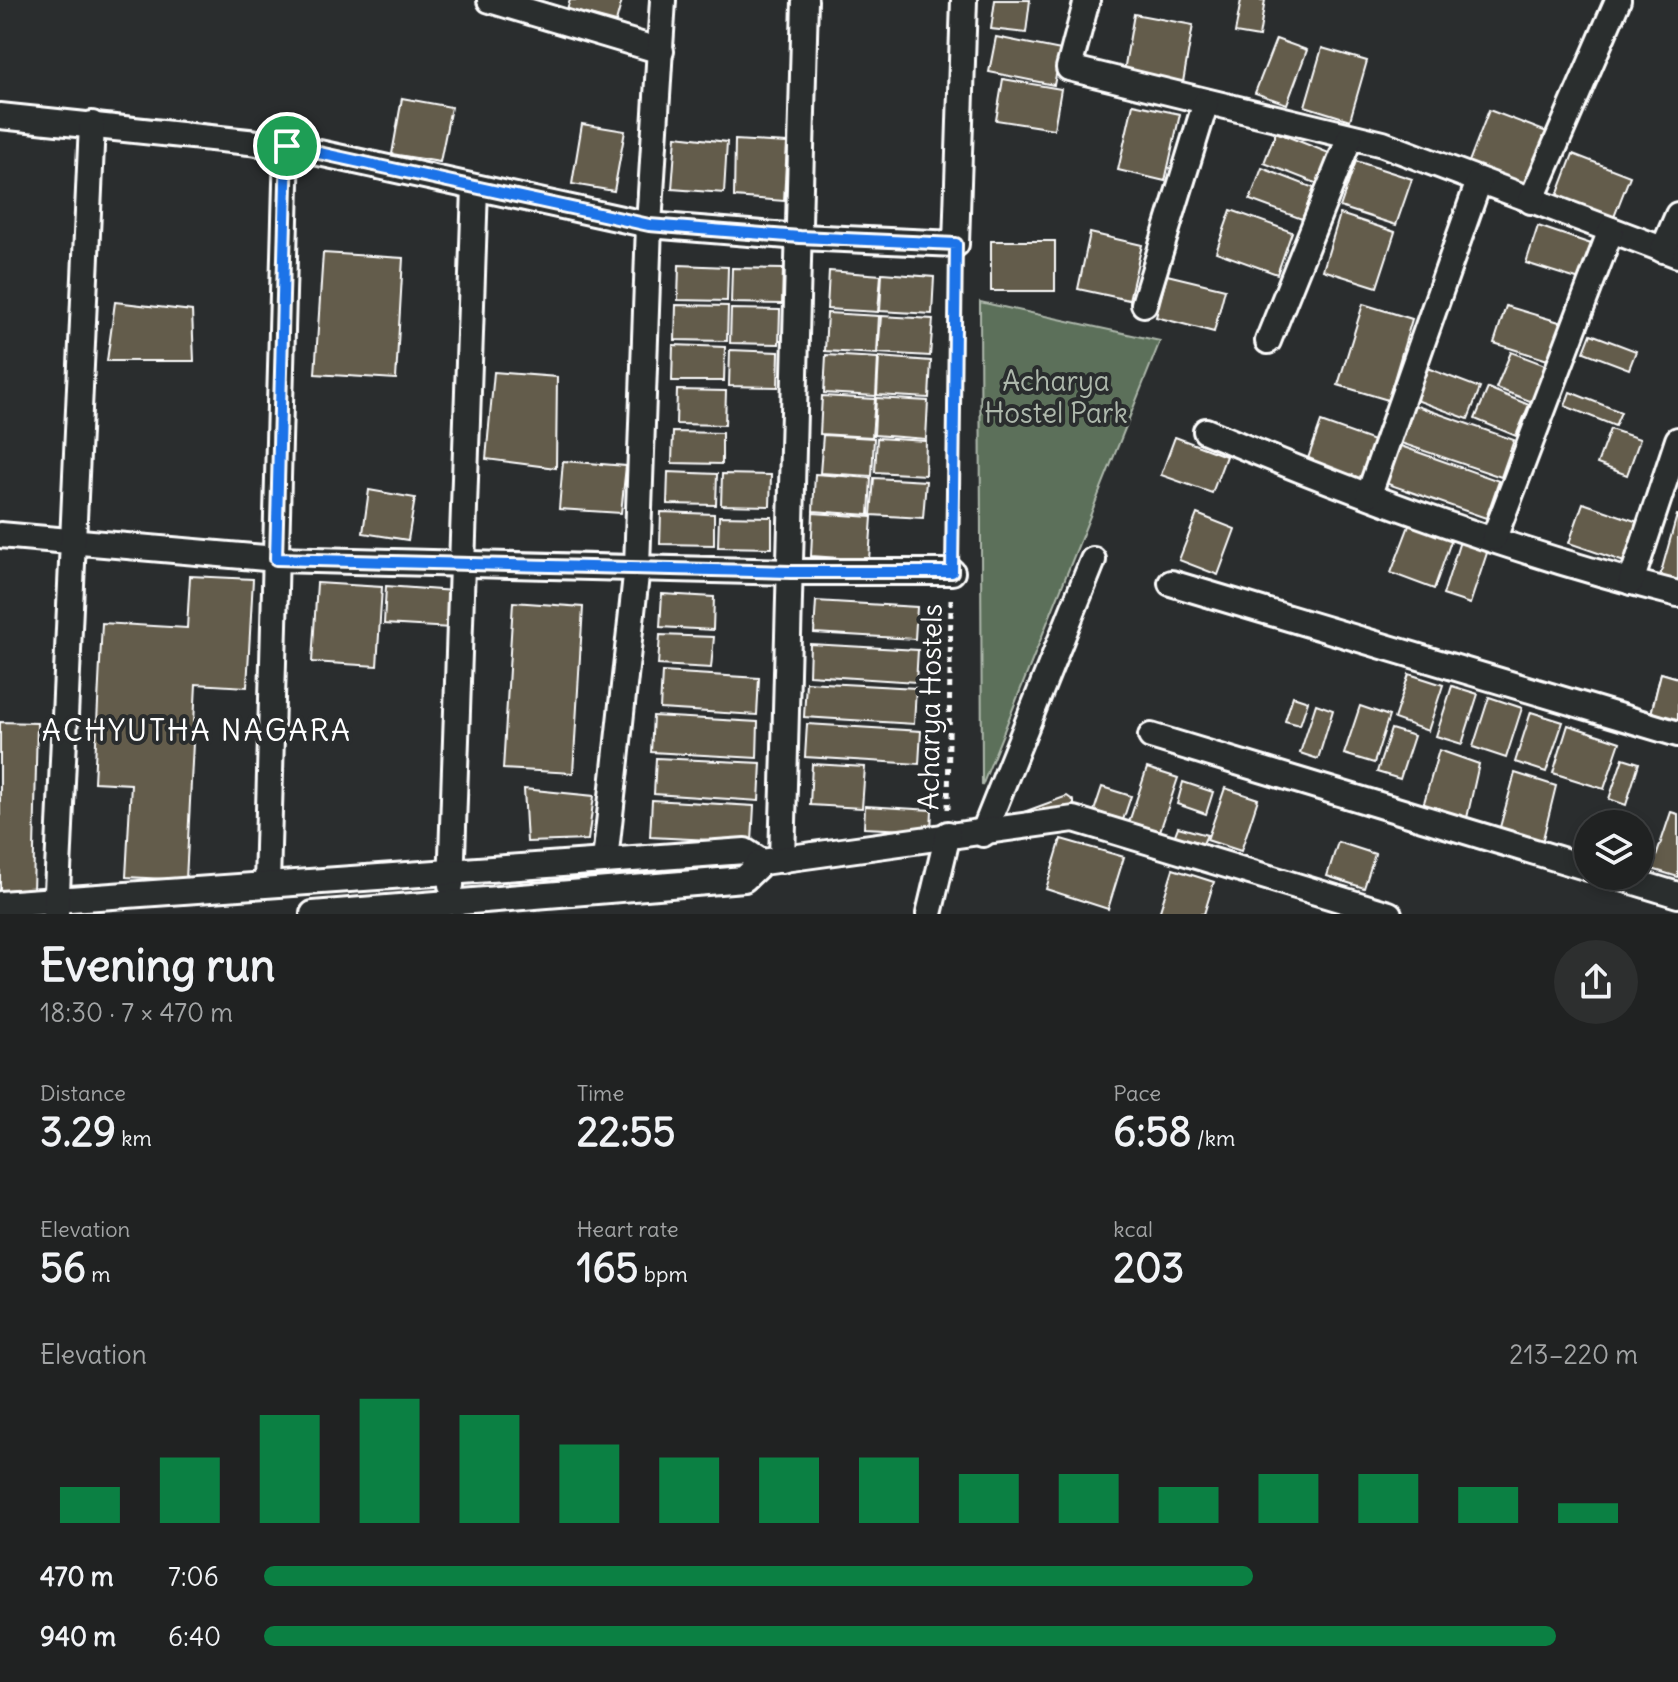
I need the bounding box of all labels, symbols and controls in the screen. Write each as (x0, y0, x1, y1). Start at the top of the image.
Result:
pin (253, 112, 321, 180)
icon: arrive (265, 124, 309, 168)
park label: Acharya Hostel Park (984, 363, 1128, 431)
street label: Acharya Hostels (910, 604, 950, 810)
district label: ACHYUTHA NAGARA (42, 711, 352, 749)
map controls (1574, 810, 1654, 890)
button: layers (1574, 810, 1654, 890)
text: Evening run (40, 938, 275, 993)
button: share (1554, 940, 1638, 1024)
text: 18:30 · 7 × 470 m (40, 996, 233, 1029)
text: Distance (40, 1079, 126, 1107)
text: Time (577, 1079, 624, 1107)
text: Pace (1113, 1079, 1161, 1107)
text: 3.29 (40, 1107, 116, 1157)
text: 22:55 (577, 1107, 676, 1157)
text: 6:58 (1113, 1107, 1192, 1157)
text: km (116, 1124, 152, 1152)
text: /km (1192, 1124, 1235, 1152)
text: Elevation (40, 1215, 130, 1243)
text: Heart rate (577, 1215, 679, 1243)
text: kcal (1113, 1215, 1153, 1243)
text: 56 (40, 1243, 86, 1293)
text: 165 (577, 1243, 639, 1293)
text: 203 (1113, 1243, 1184, 1293)
text: m (86, 1260, 111, 1288)
text: bpm (639, 1260, 688, 1288)
text: Elevation (40, 1338, 147, 1371)
text: 213–220 m (1509, 1338, 1638, 1371)
text: 470 m (40, 1560, 114, 1593)
text: 7:06 (168, 1560, 219, 1593)
text: 940 m (40, 1620, 116, 1653)
text: 6:40 (168, 1620, 221, 1653)

